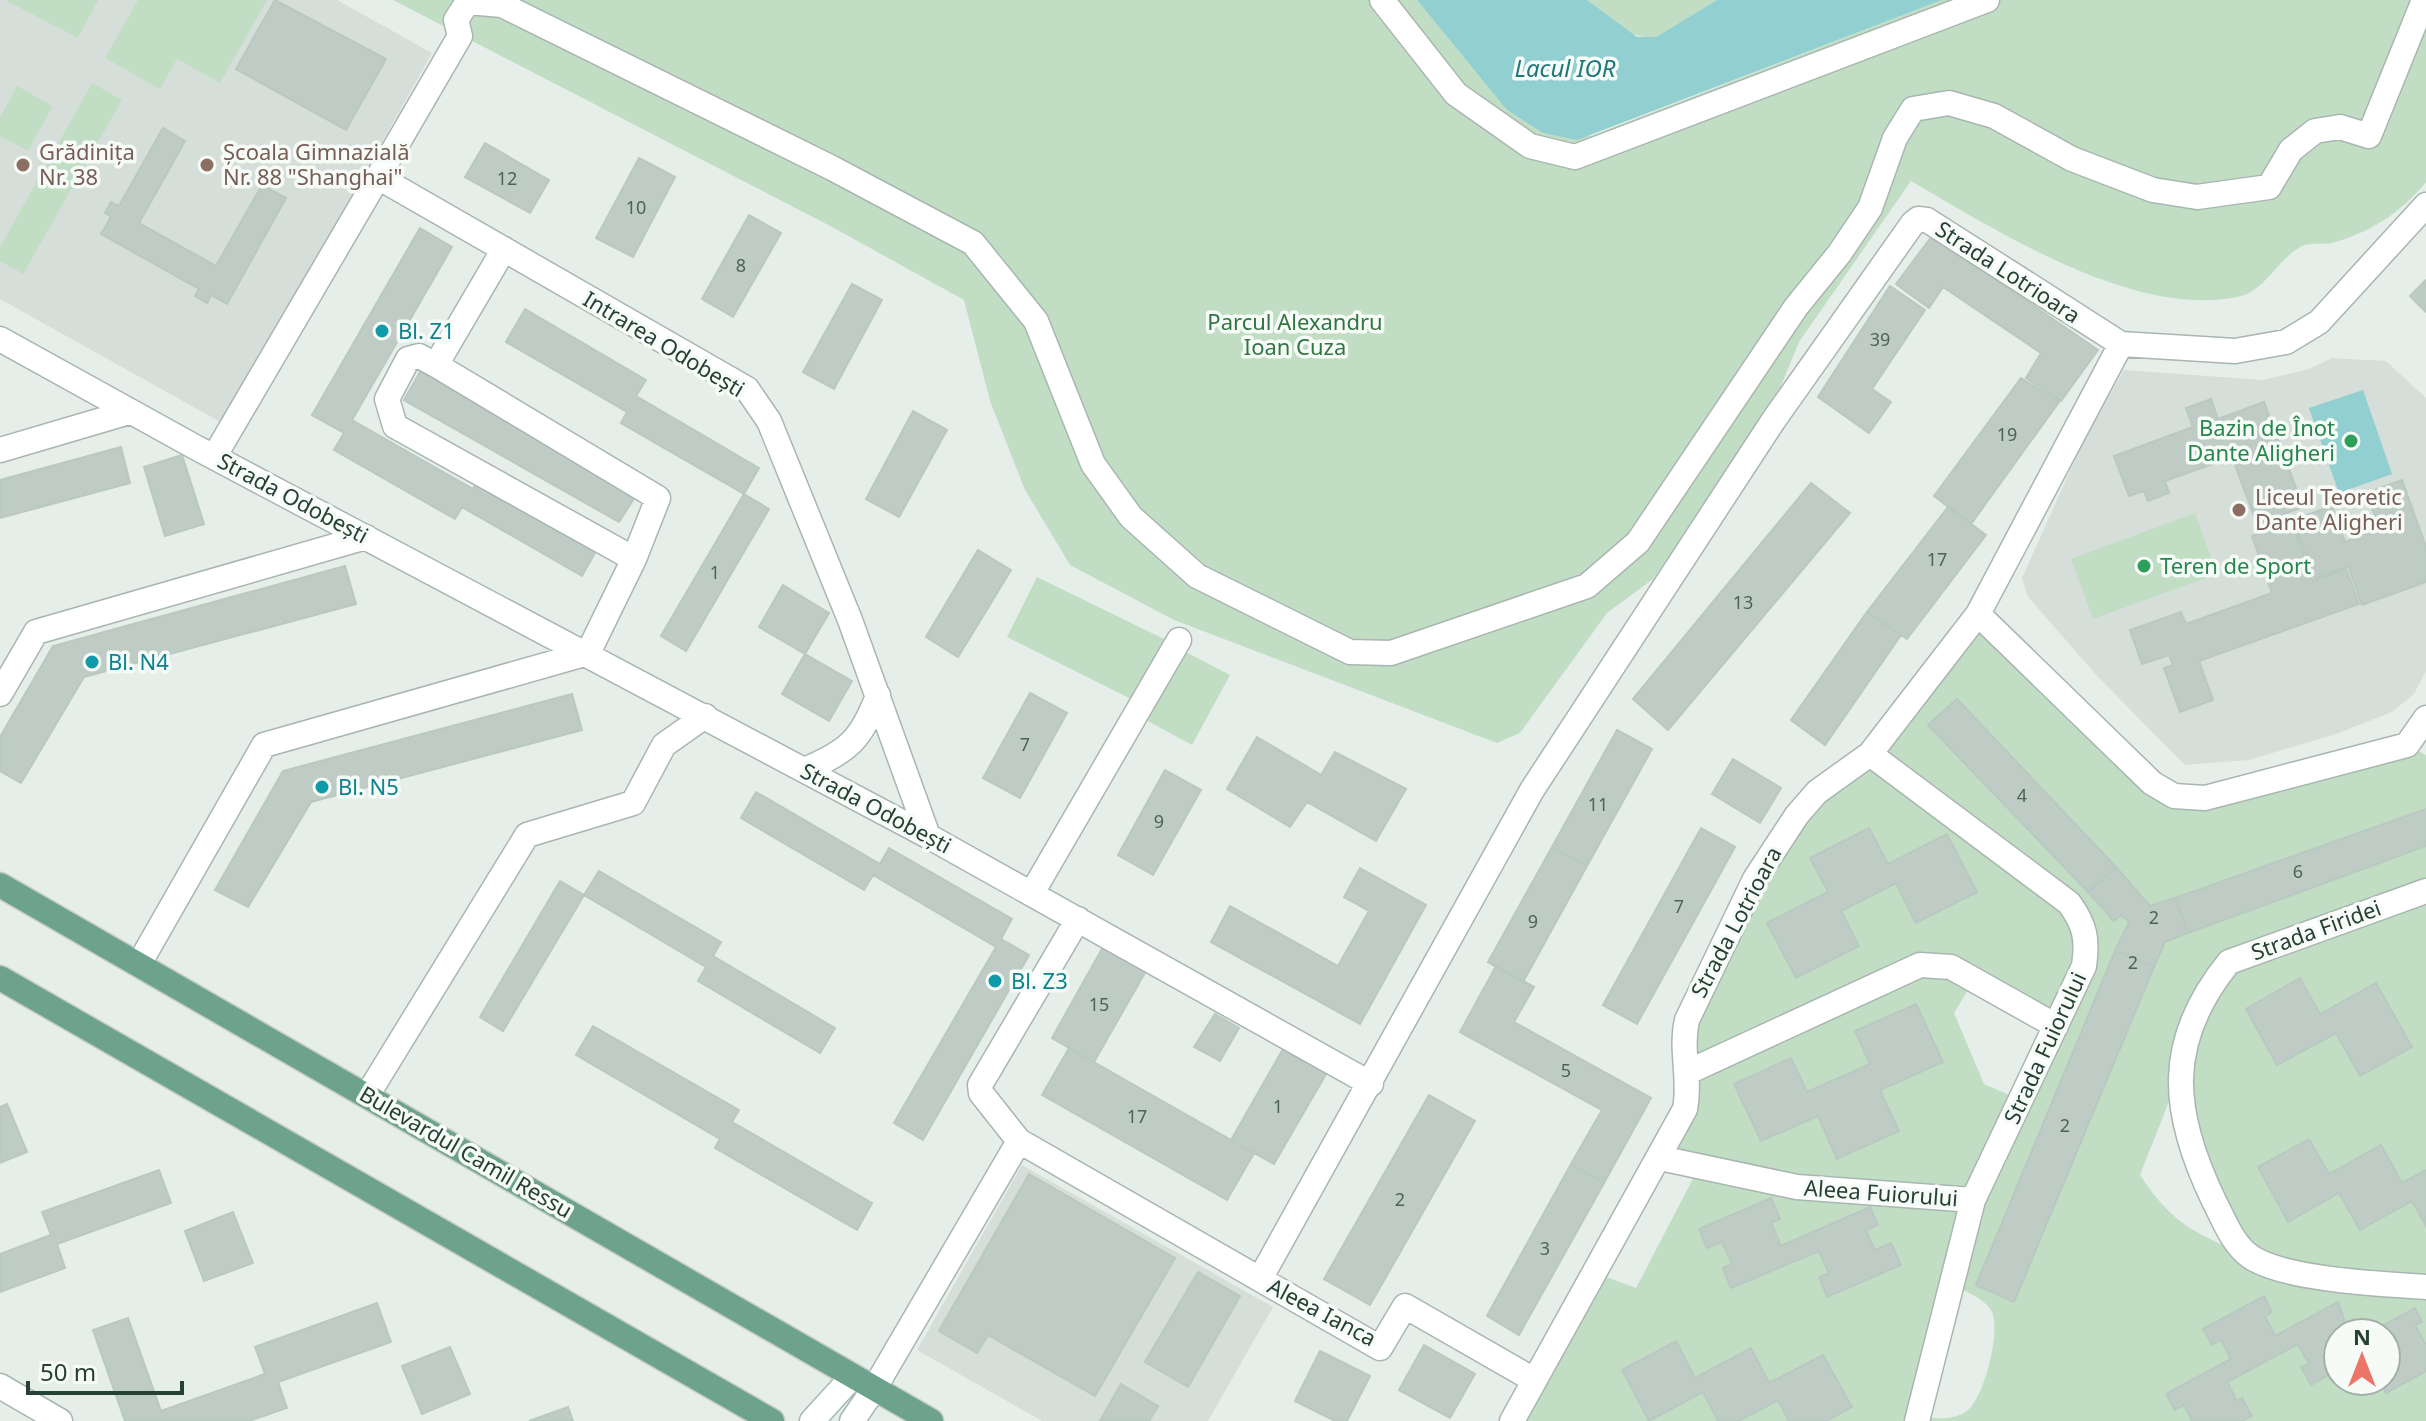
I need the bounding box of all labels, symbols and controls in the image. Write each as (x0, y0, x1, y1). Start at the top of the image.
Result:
water label: Lacul IOR (1514, 51, 1616, 84)
place label: Grădinița Nr. 38 (39, 136, 135, 191)
place label: Școala Gimnazială Nr. 88 "Shanghai" (223, 136, 410, 191)
marker: Grădinița Nr. 38 (14, 156, 32, 174)
marker: Școala Gimnazială Nr. 88 "Shanghai" (198, 156, 216, 174)
house number: 12 (497, 166, 517, 190)
house number: 10 (626, 195, 646, 219)
street label: Strada Lotrioara (1930, 213, 2087, 329)
house number: 8 (736, 253, 746, 277)
street label: Intrarea Odobești (578, 283, 751, 403)
park label: Parcul Alexandru Ioan Cuza (1207, 306, 1383, 361)
place label: Bl. Z1 (398, 315, 455, 345)
marker: Bl. Z1 (373, 322, 391, 340)
house number: 39 (1870, 327, 1890, 351)
place label: Bazin de Înot Dante Aligheri (2187, 412, 2335, 467)
house number: 19 (1997, 422, 2017, 446)
marker: Bazin de Înot Dante Aligheri (2342, 432, 2360, 450)
street label: Strada Odobești (213, 445, 374, 549)
place label: Liceul Teoretic Dante Aligheri (2255, 481, 2403, 536)
marker: Liceul Teoretic Dante Aligheri (2230, 501, 2248, 519)
house number: 17 (1927, 547, 1947, 571)
place label: Teren de Sport (2160, 550, 2311, 580)
marker: Teren de Sport (2135, 557, 2153, 575)
house number: 1 (710, 560, 720, 584)
house number: 13 (1733, 590, 1753, 614)
place label: Bl. N4 (108, 646, 169, 676)
marker: Bl. N4 (83, 653, 101, 671)
house number: 7 (1020, 732, 1030, 756)
street label: Strada Odobești (796, 755, 957, 859)
place label: Bl. N5 (338, 771, 399, 801)
marker: Bl. N5 (313, 778, 331, 796)
house number: 4 (2017, 783, 2027, 807)
house number: 11 (1588, 792, 1608, 816)
house number: 9 (1154, 809, 1164, 833)
street label: Strada Lotrioara (1683, 841, 1788, 1002)
house number: 6 (2293, 859, 2303, 883)
street label: Strada Firidei (2247, 892, 2385, 966)
house number: 7 (1674, 894, 1684, 918)
house number: 2 (2149, 905, 2159, 929)
house number: 9 (1528, 909, 1538, 933)
house number: 2 (2128, 950, 2138, 974)
place label: Bl. Z3 (1011, 965, 1068, 995)
street label: Strada Fuiorului (1996, 967, 2092, 1128)
marker: Bl. Z3 (986, 972, 1004, 990)
house number: 15 (1089, 992, 1109, 1016)
house number: 5 (1561, 1058, 1571, 1082)
street label: Bulevardul Camil Ressu (355, 1078, 578, 1224)
house number: 1 (1273, 1094, 1283, 1118)
house number: 17 (1127, 1104, 1147, 1128)
house number: 2 (2060, 1113, 2070, 1137)
street label: Aleea Fuiorului (1803, 1172, 1959, 1212)
house number: 2 (1395, 1187, 1405, 1211)
house number: 3 (1540, 1236, 1550, 1260)
street label: Aleea Ianca (1263, 1270, 1382, 1352)
north arrow (2322, 1317, 2402, 1397)
text: N (2353, 1321, 2371, 1351)
scale bar (28, 1345, 182, 1395)
text: 50 m (40, 1355, 96, 1388)

